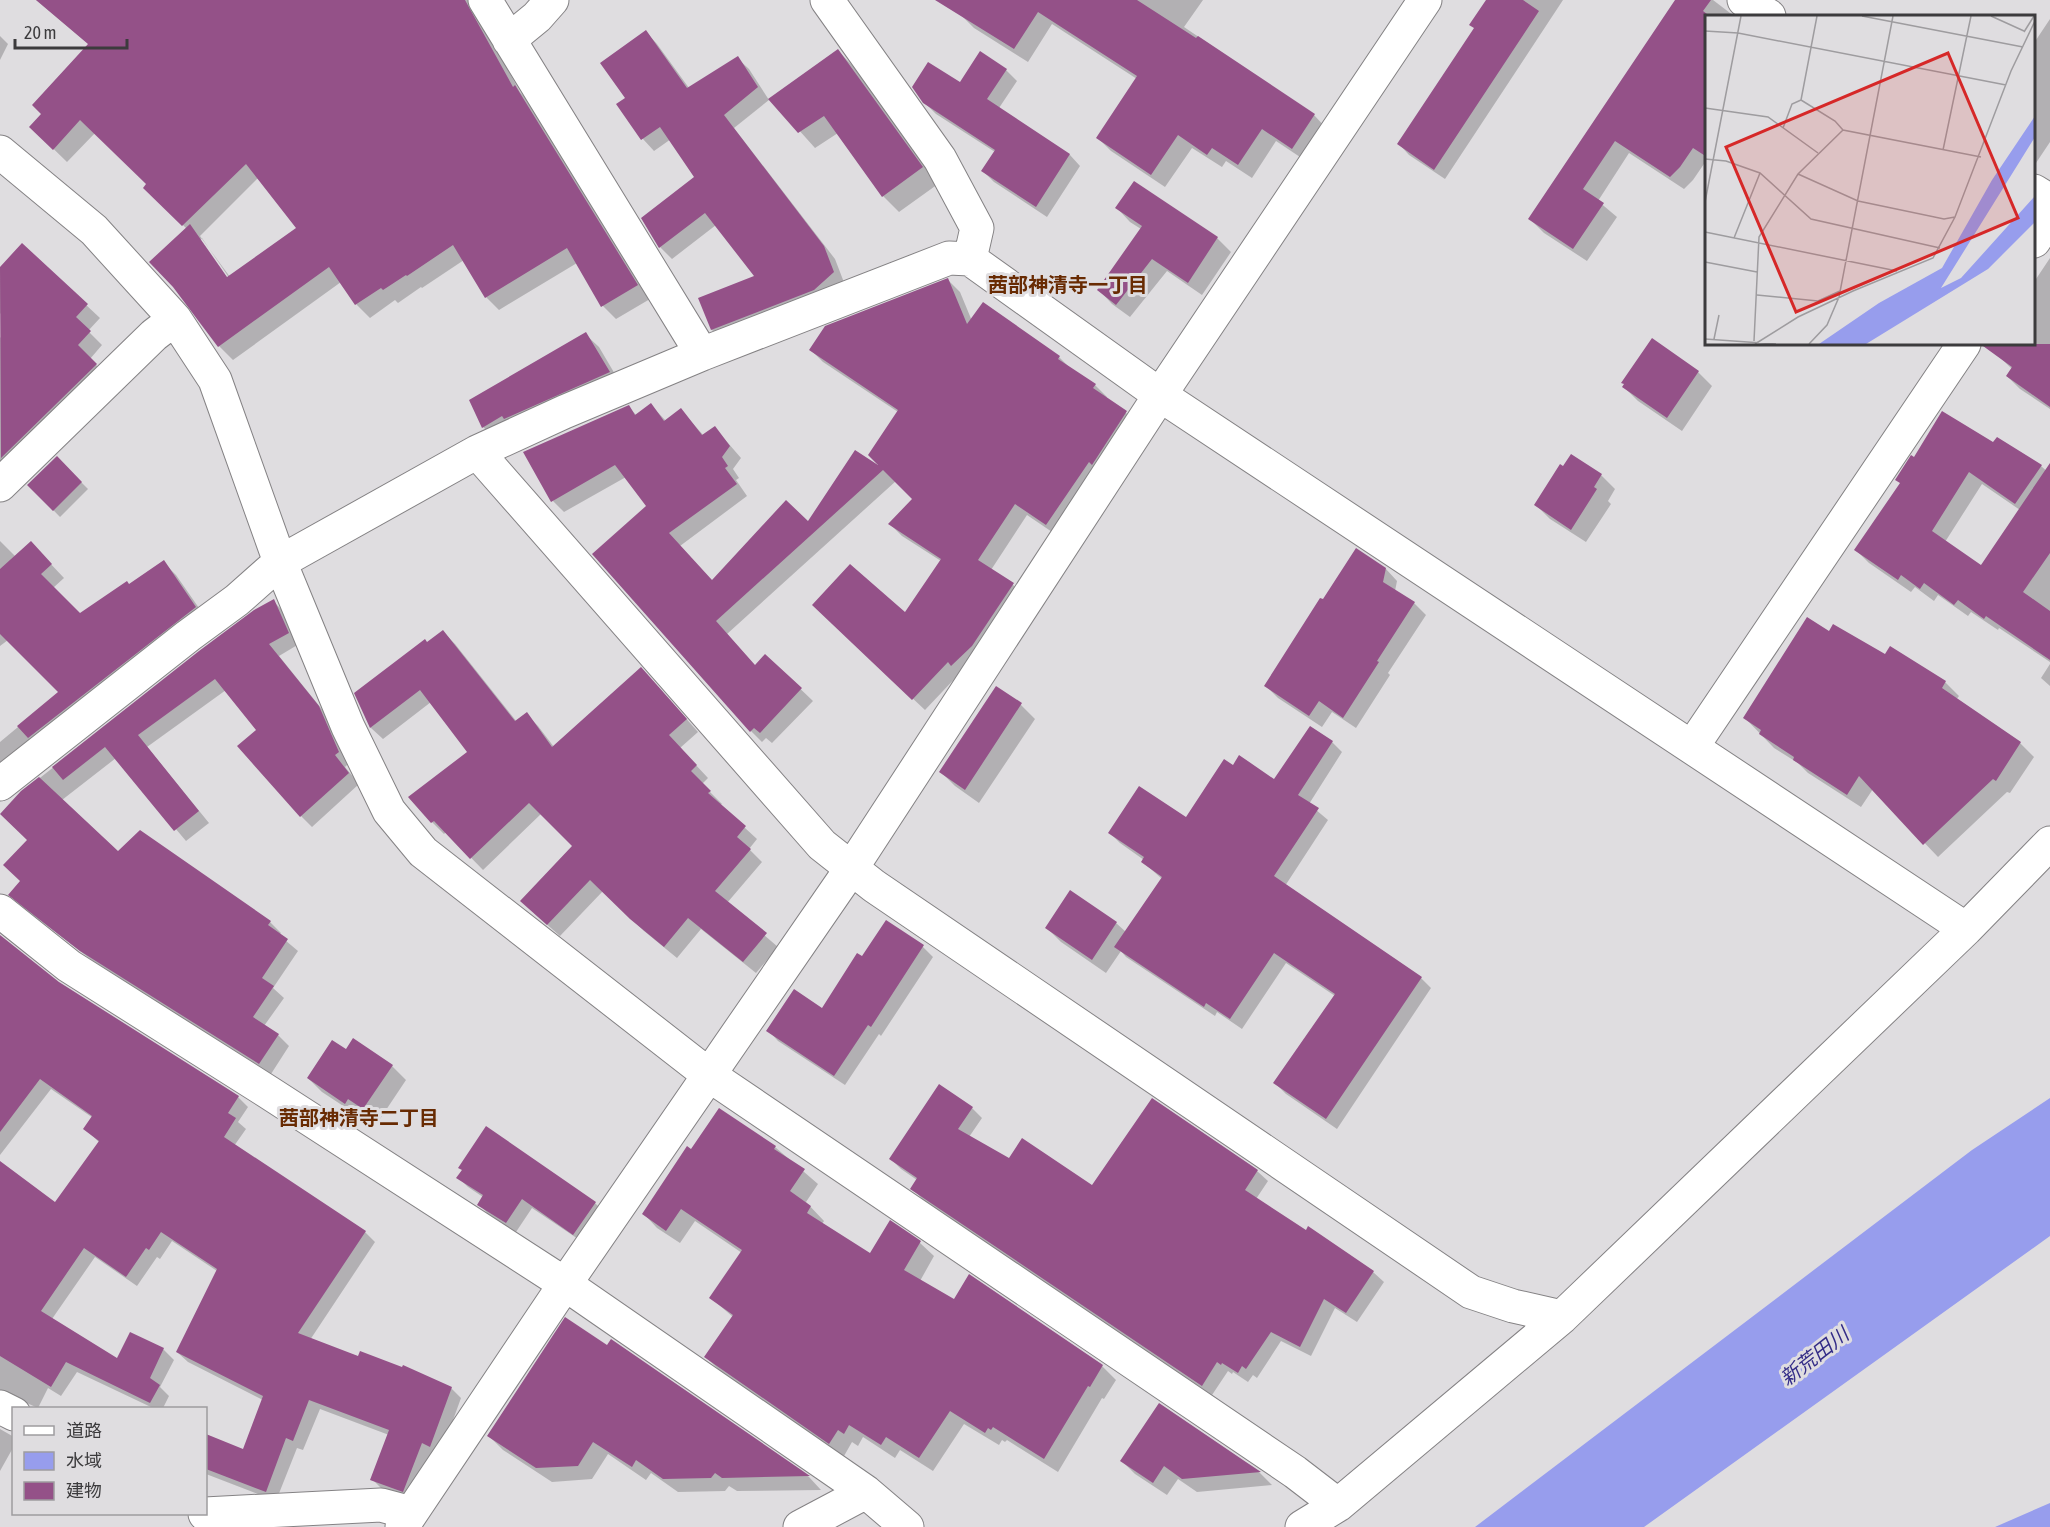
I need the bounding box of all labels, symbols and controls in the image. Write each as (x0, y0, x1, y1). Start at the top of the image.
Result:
scale bar (15, 12, 128, 50)
inset map (1705, 15, 2035, 345)
text: 20 m (24, 22, 56, 43)
district label: 茜部神清寺一丁目 (988, 273, 1148, 296)
district label: 茜部神清寺二丁目 (279, 1106, 439, 1129)
water label: 新荒田川 (1775, 1321, 1854, 1390)
legend (12, 1407, 207, 1515)
text: 道路 (66, 1420, 102, 1441)
text: 水域 (66, 1450, 102, 1471)
text: 建物 (66, 1480, 102, 1501)

